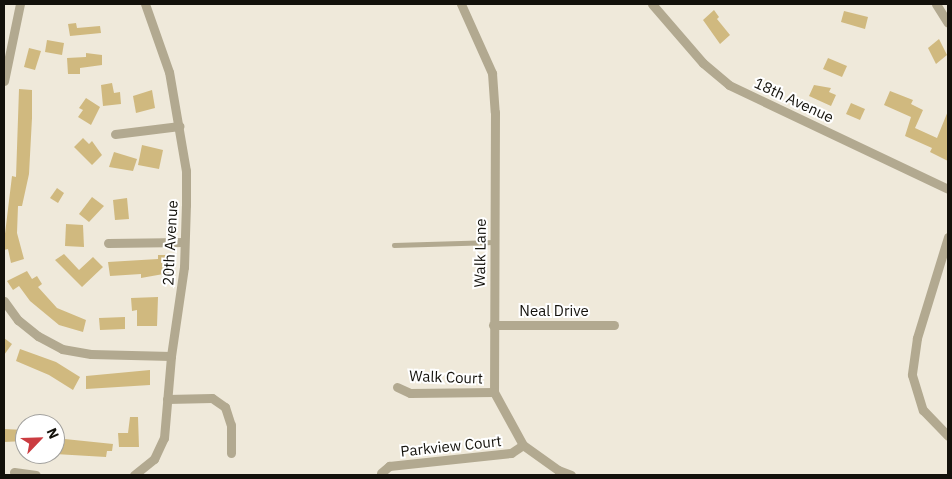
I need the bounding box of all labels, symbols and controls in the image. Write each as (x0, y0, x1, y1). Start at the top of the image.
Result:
street label: 18th Avenue (751, 74, 837, 126)
street label: 20th Avenue (159, 200, 181, 286)
street label: Walk Lane (470, 218, 490, 288)
street label: Neal Drive (519, 302, 589, 320)
street label: Walk Court (409, 367, 483, 387)
north arrow (15, 414, 65, 464)
text: N (43, 425, 63, 442)
street label: Parkview Court (400, 432, 502, 460)

